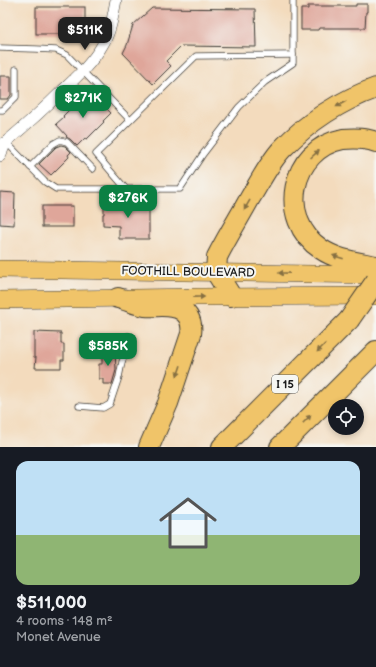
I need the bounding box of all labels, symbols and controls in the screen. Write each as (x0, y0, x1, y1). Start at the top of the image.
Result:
pin: $511K (57, 17, 113, 51)
text: $511K (67, 22, 103, 38)
pin: $271K (55, 85, 111, 119)
text: $271K (64, 90, 102, 106)
one-way arrow (335, 101, 346, 107)
one-way arrow (310, 149, 320, 158)
pin: $276K (100, 185, 156, 219)
text: $276K (108, 190, 148, 206)
one-way arrow (243, 199, 250, 210)
one-way arrow (332, 254, 344, 260)
street label: FOOTHILL BOULEVARD (121, 263, 255, 281)
one-way arrow (277, 270, 290, 276)
one-way arrow (193, 294, 206, 300)
pin: $585K (80, 333, 136, 367)
text: $585K (88, 338, 128, 354)
one-way arrow (316, 343, 326, 353)
one-way arrow (175, 366, 181, 378)
road number: I 15 (272, 375, 298, 393)
map controls (328, 399, 364, 435)
button: locate (328, 399, 364, 435)
one-way arrow (302, 414, 312, 424)
icon: home (152, 487, 224, 559)
text: $511,000 (16, 593, 87, 613)
text: 4 rooms · 148 m² (16, 613, 113, 629)
text: Monet Avenue (16, 629, 101, 645)

